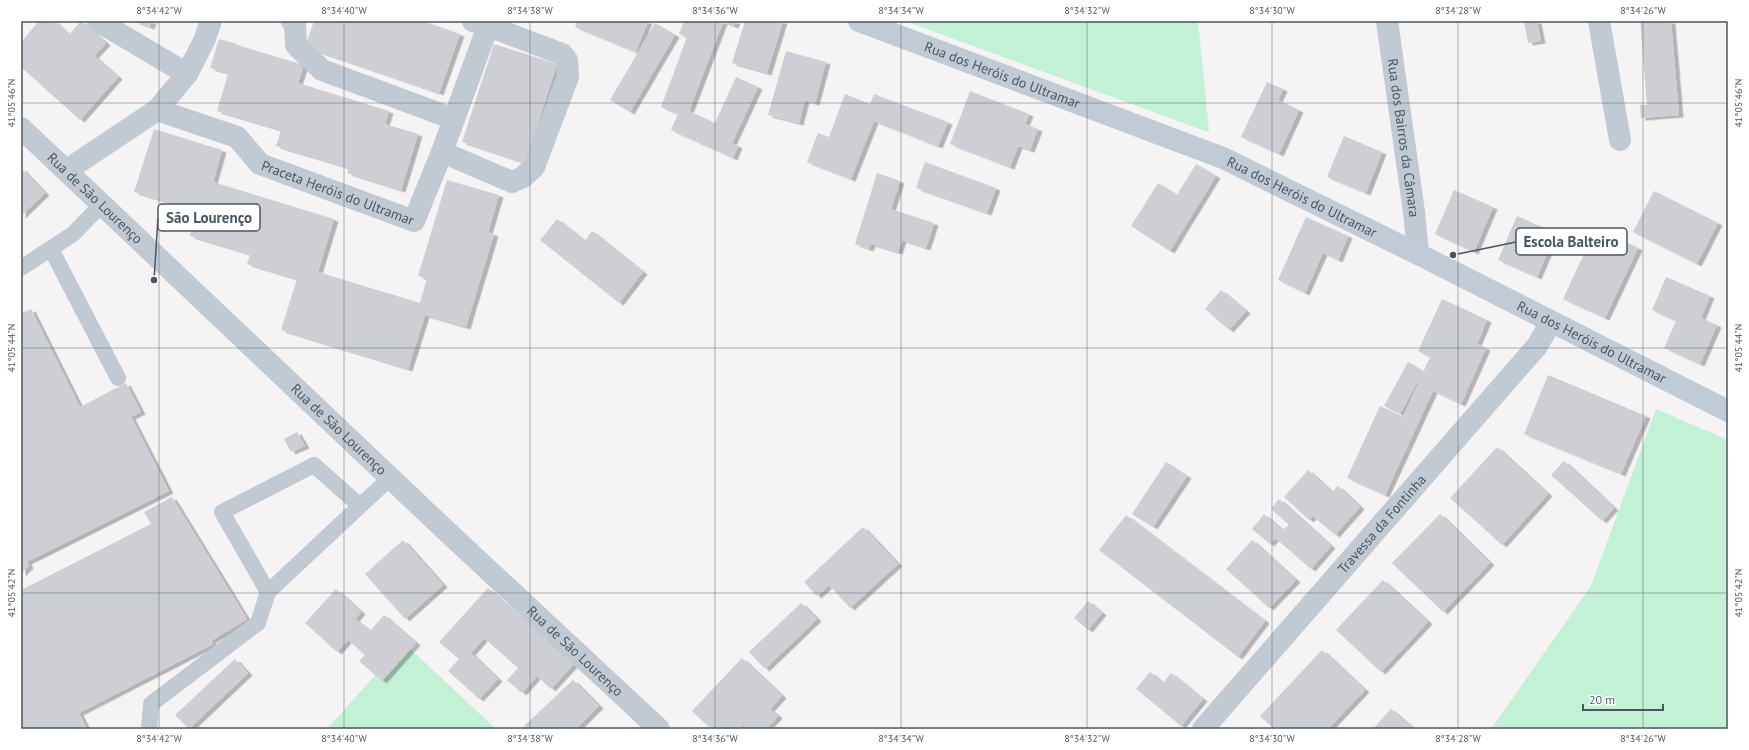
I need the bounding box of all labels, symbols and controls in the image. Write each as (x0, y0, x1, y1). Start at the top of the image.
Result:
text: 8°34'42"W (136, 4, 183, 17)
text: 8°34'40"W (321, 4, 368, 17)
text: 8°34'38"W (507, 4, 554, 17)
text: 8°34'36"W (692, 4, 739, 17)
text: 8°34'34"W (878, 4, 925, 17)
text: 8°34'32"W (1064, 4, 1111, 17)
text: 8°34'30"W (1249, 4, 1296, 17)
text: 8°34'28"W (1435, 4, 1482, 17)
text: 8°34'26"W (1620, 4, 1667, 17)
street label: Rua dos Heróis do Ultramar (922, 37, 1083, 112)
street label: Rua dos Bairros da Câmara (1383, 57, 1423, 218)
text: 41°05'46"N (5, 78, 18, 128)
text: 41°05'46"N (1732, 78, 1745, 128)
street label: Rua de São Lourenço (43, 149, 147, 248)
street label: Rua dos Heróis do Ultramar (1224, 152, 1380, 242)
street label: Praceta Heróis do Ultramar (259, 156, 417, 229)
callout: São Lourenço (158, 204, 260, 231)
text: São Lourenço (166, 208, 252, 227)
callout: Escola Balteiro (1516, 228, 1627, 255)
text: Escola Balteiro (1524, 232, 1618, 251)
street label: Rua dos Heróis do Ultramar (1514, 297, 1670, 387)
text: 41°05'44"N (5, 323, 18, 373)
text: 41°05'44"N (1732, 323, 1745, 373)
street label: Rua de São Lourenço (287, 380, 391, 479)
street label: Travessa da Fontinha (1334, 471, 1430, 577)
text: 41°05'42"N (5, 568, 18, 618)
text: 41°05'42"N (1732, 568, 1745, 618)
street label: Rua de São Lourenço (523, 602, 627, 700)
scale bar (1583, 686, 1663, 712)
text: 20 m (1589, 692, 1615, 707)
text: 8°34'42"W (136, 732, 183, 745)
text: 8°34'40"W (321, 732, 368, 745)
text: 8°34'38"W (507, 732, 554, 745)
text: 8°34'36"W (692, 732, 739, 745)
text: 8°34'34"W (878, 732, 925, 745)
text: 8°34'32"W (1064, 732, 1111, 745)
text: 8°34'30"W (1249, 732, 1296, 745)
text: 8°34'28"W (1435, 732, 1482, 745)
text: 8°34'26"W (1620, 732, 1667, 745)

